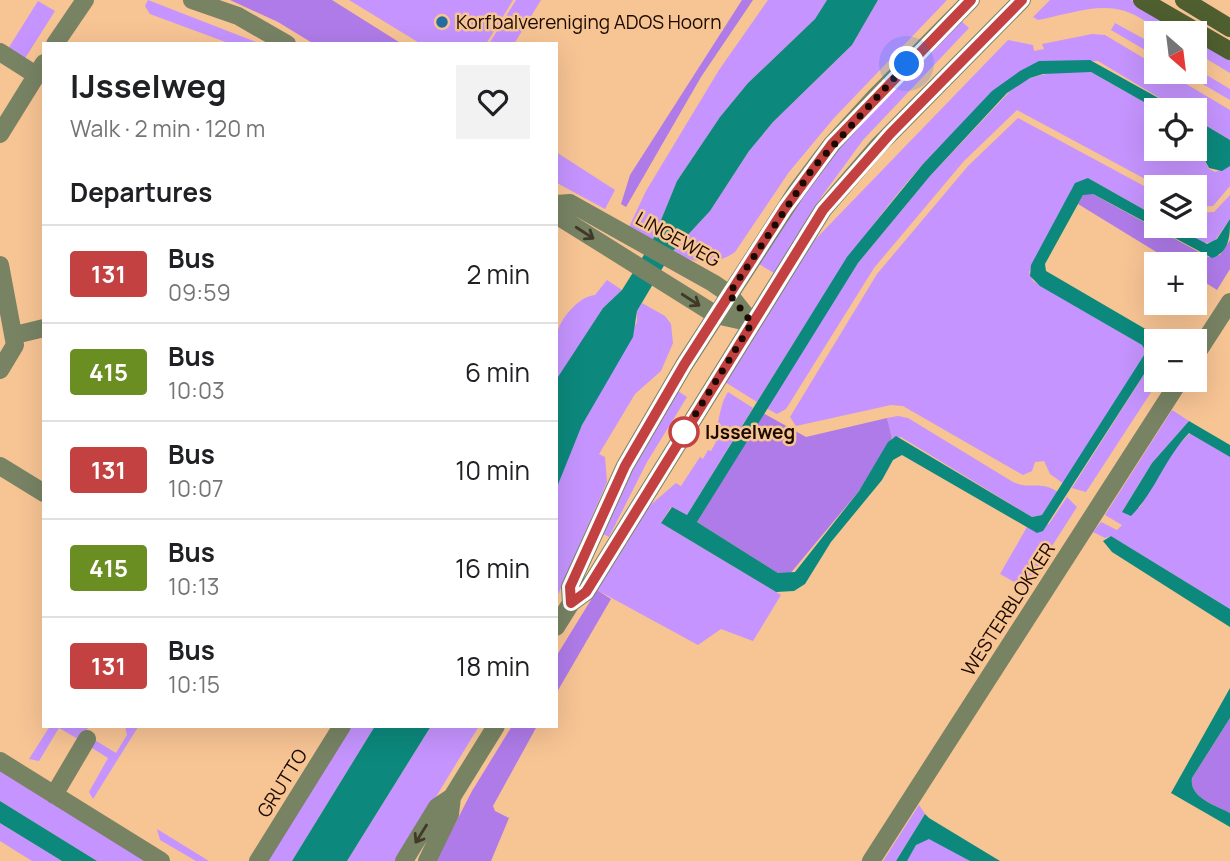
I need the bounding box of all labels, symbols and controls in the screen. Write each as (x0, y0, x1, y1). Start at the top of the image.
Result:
place label: Korfbalvereniging ADOS Hoorn (456, 9, 721, 35)
marker: Korfbalvereniging ADOS Hoorn (434, 14, 450, 30)
north arrow (1144, 21, 1208, 84)
map controls (1144, 21, 1207, 392)
your location (889, 46, 924, 81)
text: IJsselweg (70, 63, 227, 108)
button: heart (456, 65, 530, 139)
button: locate (1144, 98, 1207, 161)
text: Walk · 2 min · 120 m (70, 112, 265, 144)
text: Departures (70, 174, 212, 210)
button: layers (1144, 175, 1207, 238)
street label: LINGEWEG (631, 205, 725, 273)
one-way arrow (575, 226, 594, 241)
text: Bus (168, 240, 215, 276)
button: + (1144, 252, 1207, 315)
text: 2 min (466, 256, 530, 292)
text: 131 (91, 257, 126, 290)
text: 09:59 (168, 276, 231, 308)
one-way arrow (680, 293, 700, 307)
button: − (1144, 329, 1207, 392)
text: Bus (168, 338, 215, 374)
text: 6 min (465, 354, 530, 390)
text: 415 (89, 355, 128, 388)
text: 10:03 (168, 374, 225, 406)
marker: IJsselweg (669, 417, 699, 447)
place label: IJsselweg (705, 419, 795, 445)
text: Bus (168, 436, 215, 472)
text: 10 min (455, 452, 530, 488)
text: 131 (91, 453, 126, 486)
text: 10:07 (168, 472, 223, 504)
text: Bus (168, 534, 215, 570)
street label: WESTERBLOKKER (955, 537, 1061, 681)
text: 16 min (455, 550, 530, 586)
text: 415 (89, 551, 128, 584)
text: 10:13 (168, 570, 220, 602)
text: Bus (168, 632, 215, 668)
text: 18 min (456, 648, 530, 684)
text: 131 (91, 649, 126, 682)
text: 10:15 (168, 668, 220, 700)
street label: GRUTTO (251, 744, 313, 822)
one-way arrow (413, 824, 428, 843)

